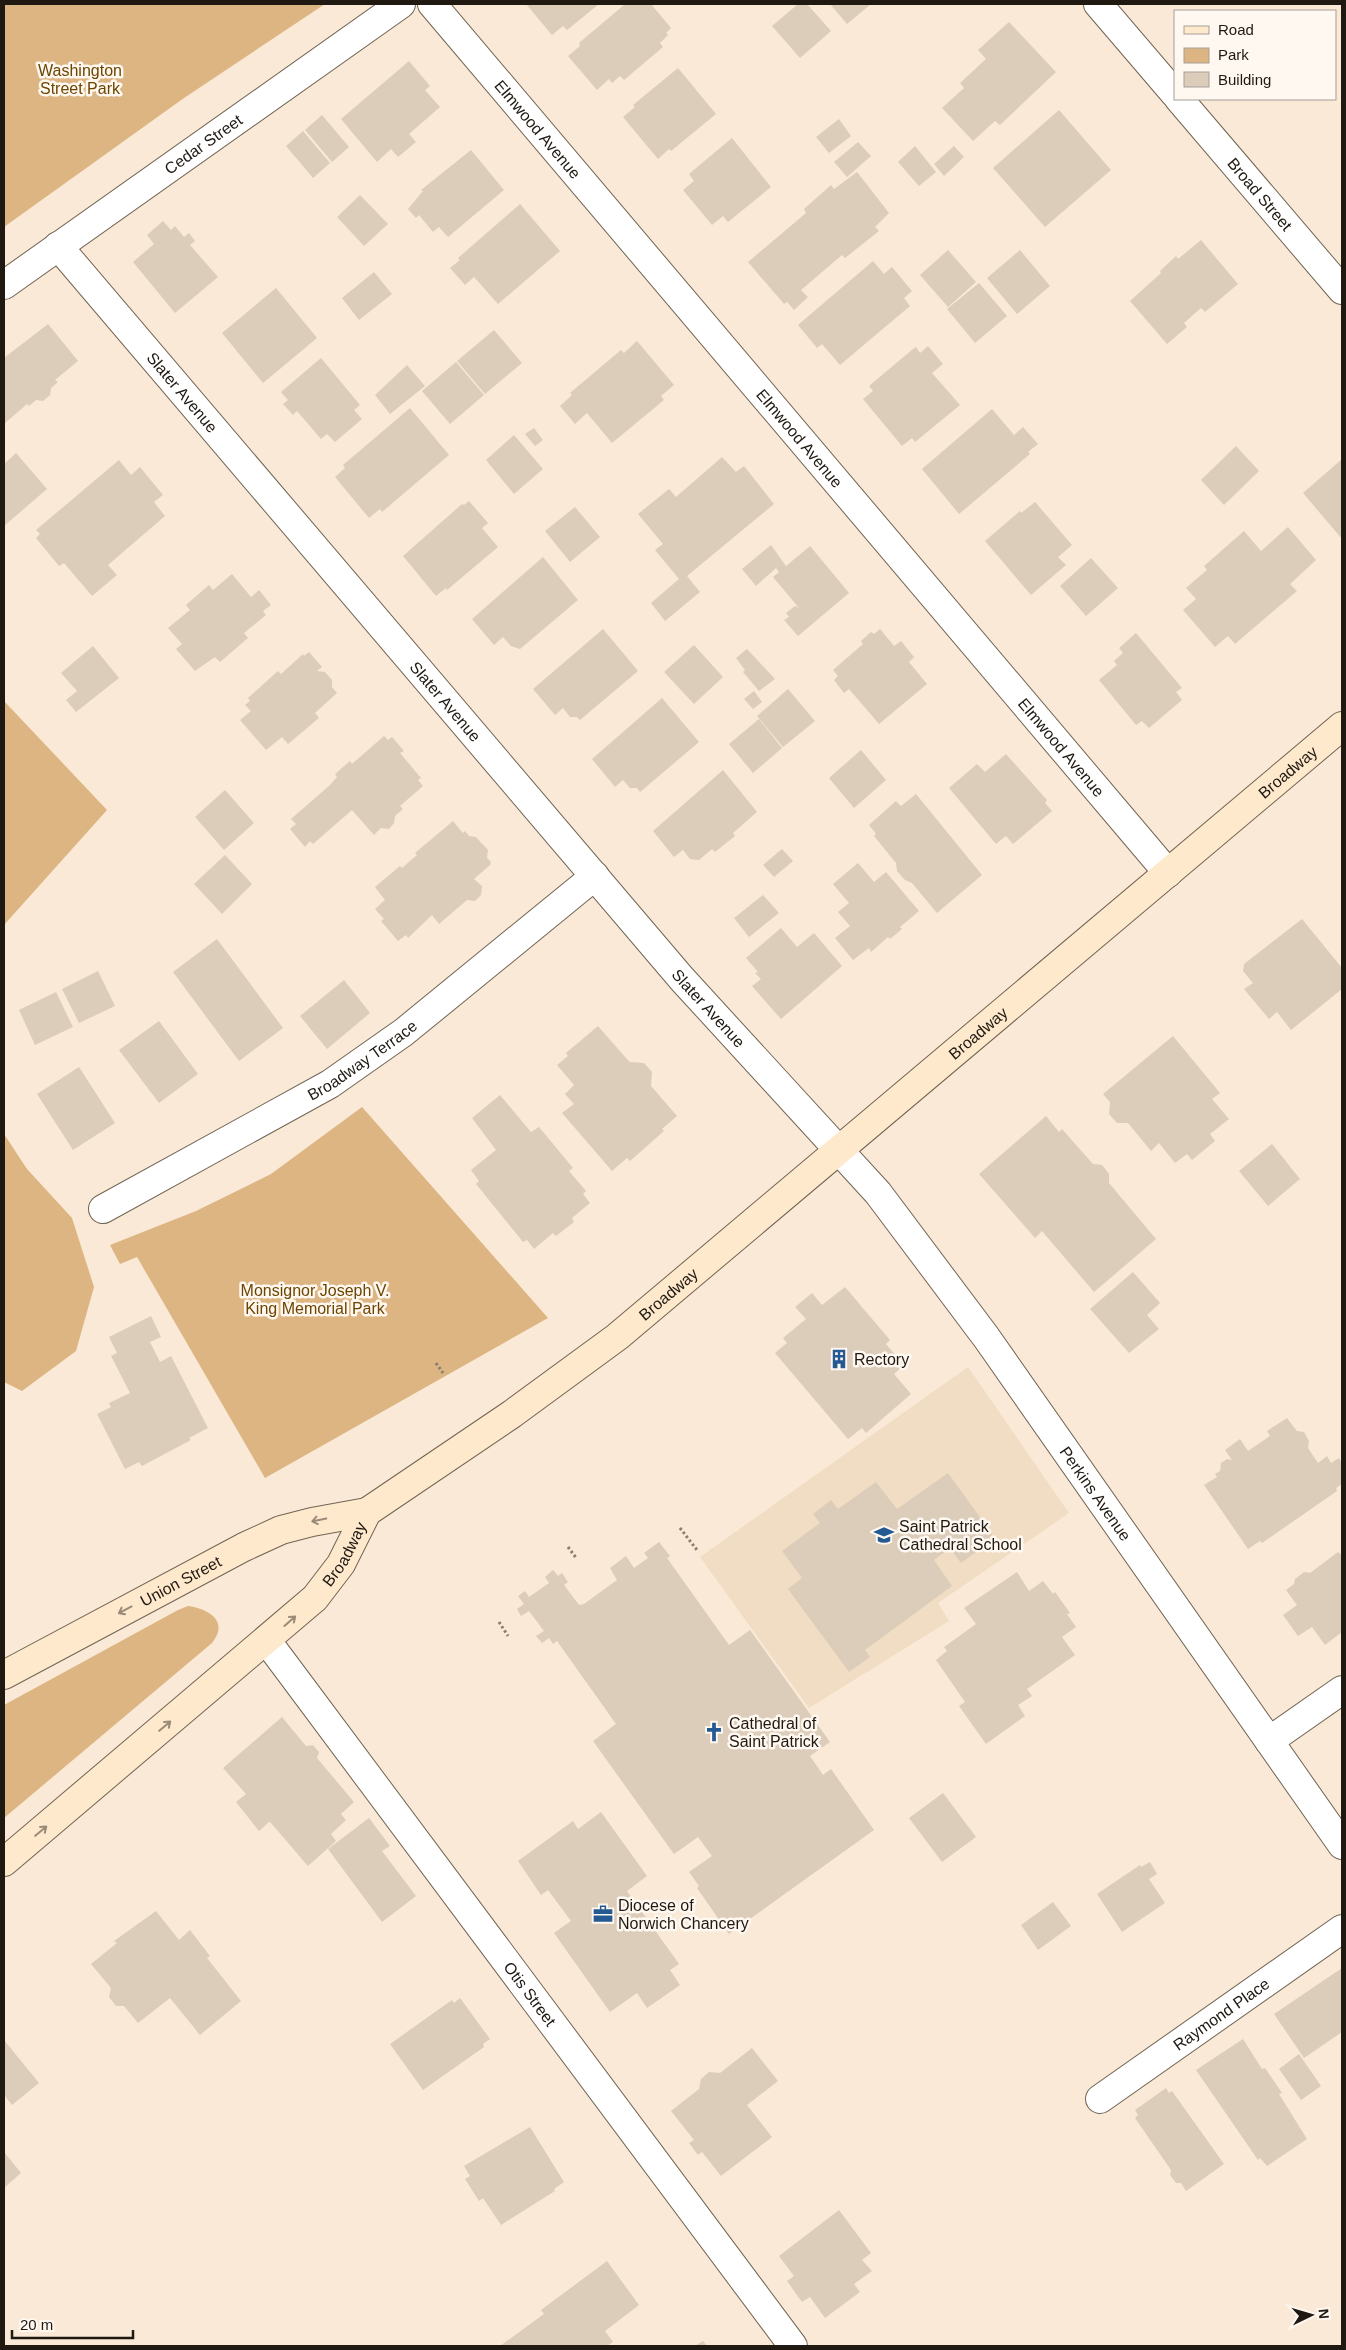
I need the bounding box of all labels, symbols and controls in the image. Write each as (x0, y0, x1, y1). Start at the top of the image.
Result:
legend (1174, 10, 1336, 100)
text: Road (1218, 21, 1254, 38)
text: Park (1218, 46, 1249, 63)
park label: Washington Street Park (38, 62, 122, 97)
text: Building (1218, 71, 1271, 88)
street label: Elmwood Avenue (492, 77, 584, 182)
street label: Cedar Street (161, 111, 246, 177)
street label: Broad Street (1225, 154, 1296, 234)
street label: Slater Avenue (144, 349, 221, 436)
street label: Elmwood Avenue (753, 386, 846, 491)
street label: Slater Avenue (407, 658, 484, 745)
street label: Elmwood Avenue (1015, 695, 1108, 800)
street label: Broadway (1255, 742, 1320, 801)
street label: Slater Avenue (669, 966, 748, 1050)
street label: Broadway (945, 1003, 1011, 1062)
street label: Broadway Terrace (304, 1017, 420, 1103)
street label: Broadway (635, 1264, 701, 1323)
park label: Monsignor Joseph V. King Memorial Park (241, 1282, 389, 1317)
building icon: Rectory (828, 1348, 850, 1370)
place label: Rectory (854, 1351, 909, 1368)
street label: Perkins Avenue (1057, 1443, 1135, 1544)
one-way arrow (311, 1516, 327, 1526)
place label: Saint Patrick Cathedral School (899, 1518, 1022, 1553)
street label: Broadway (319, 1519, 369, 1589)
school or university icon: Saint Patrick Cathedral School (873, 1524, 895, 1546)
street label: Union Street (137, 1552, 224, 1609)
one-way arrow (118, 1606, 132, 1616)
one-way arrow (283, 1616, 296, 1627)
place label: Cathedral of Saint Patrick (729, 1715, 820, 1750)
one-way arrow (159, 1721, 172, 1732)
church icon: Cathedral of Saint Patrick (703, 1721, 725, 1743)
one-way arrow (34, 1826, 47, 1837)
place label: Diocese of Norwich Chancery (618, 1897, 749, 1932)
office icon: Diocese of Norwich Chancery (592, 1903, 614, 1925)
street label: Otis Street (501, 1958, 560, 2029)
street label: Raymond Place (1170, 1974, 1272, 2053)
north arrow (1286, 2290, 1336, 2340)
scale bar (12, 2308, 134, 2340)
text: N (1316, 2308, 1332, 2320)
text: 20 m (20, 2316, 53, 2333)

